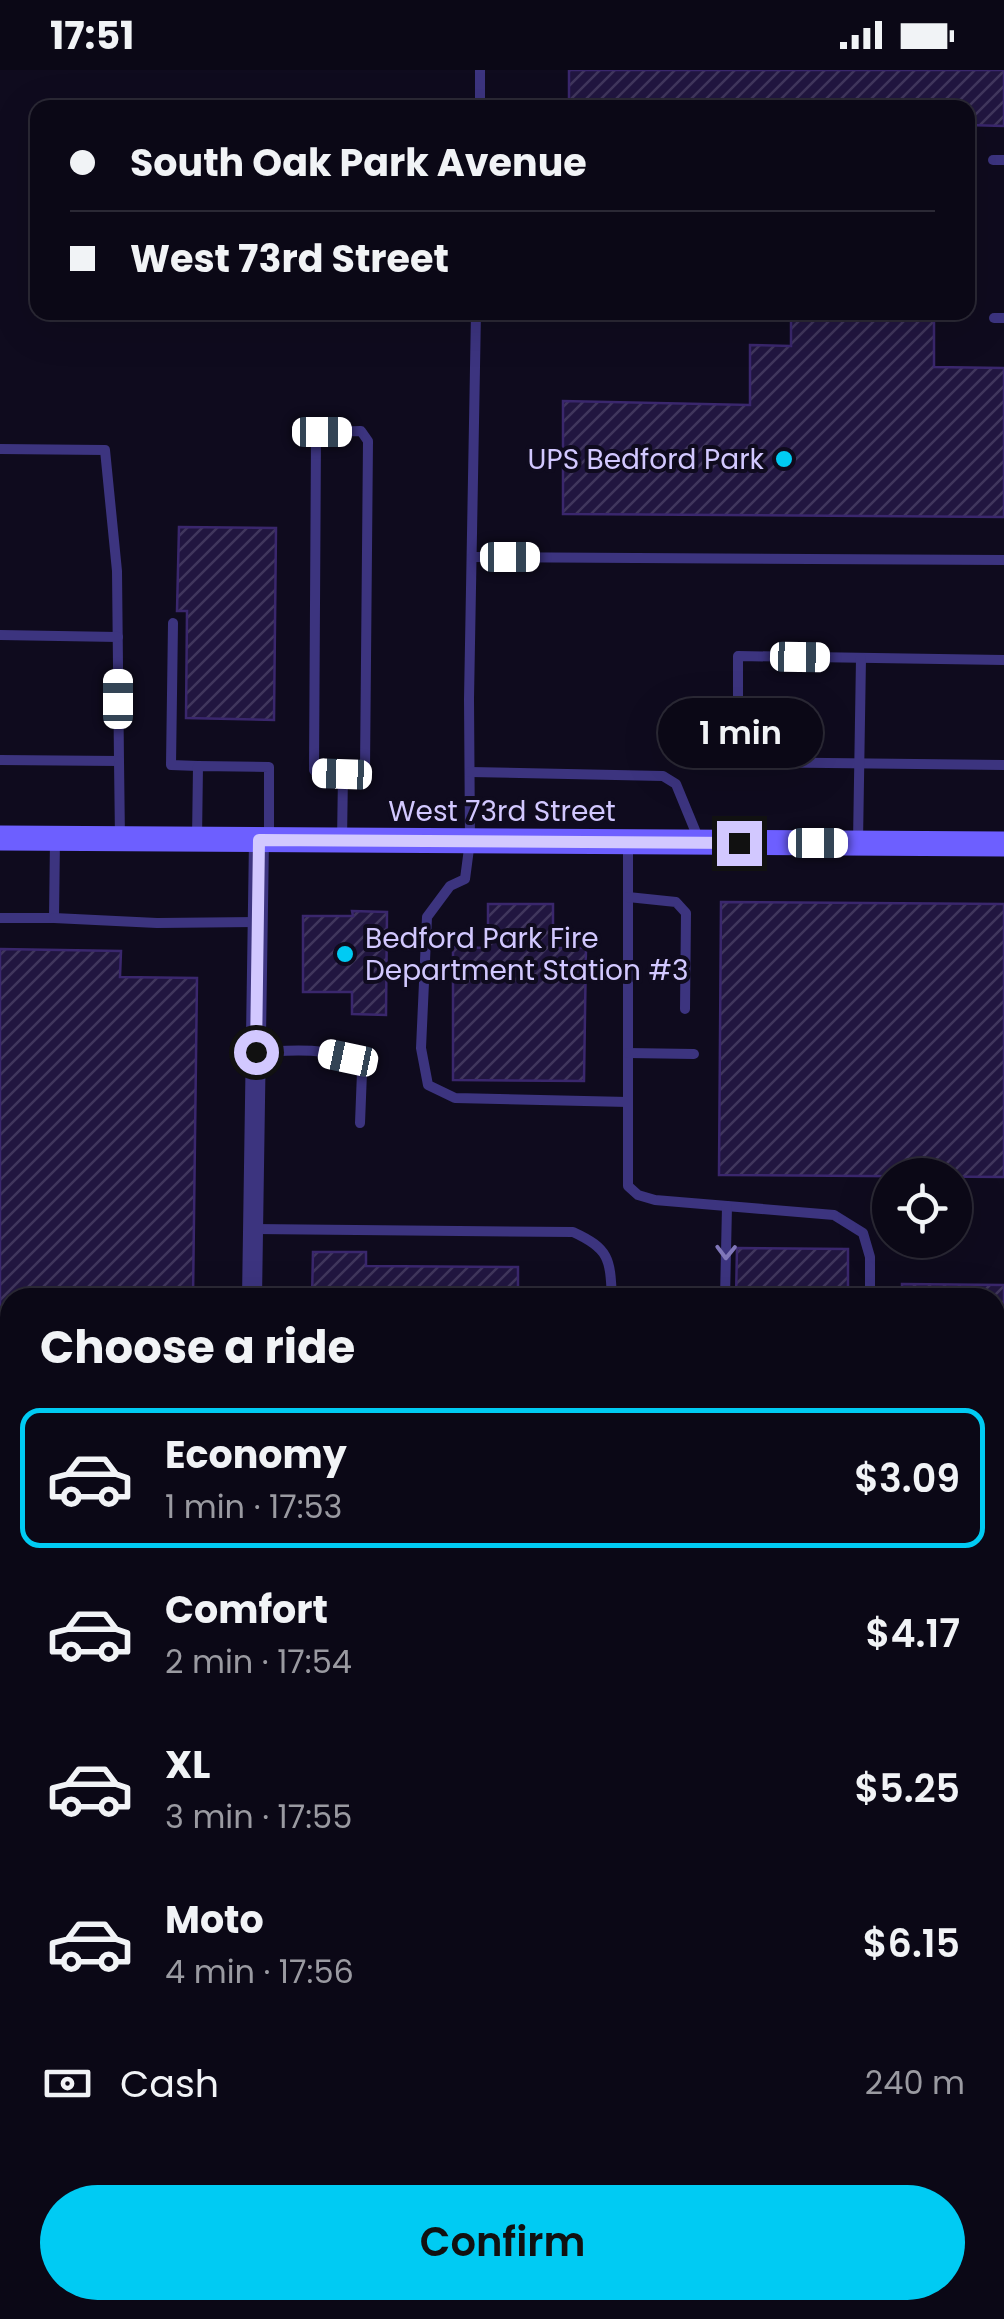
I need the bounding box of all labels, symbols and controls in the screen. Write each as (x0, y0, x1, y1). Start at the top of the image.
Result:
text: 17:51 (50, 9, 134, 62)
text: South Oak Park Avenue (130, 136, 587, 189)
text: West 73rd Street (130, 232, 449, 285)
car (292, 417, 352, 447)
place label: UPS Bedford Park (528, 440, 765, 479)
marker: UPS Bedford Park (773, 448, 795, 470)
car (480, 542, 540, 572)
car (770, 641, 830, 673)
car (103, 669, 133, 729)
callout: 1 min (656, 698, 822, 768)
text: 1 min (699, 710, 782, 755)
car (311, 758, 373, 790)
street label: West 73rd Street (388, 792, 616, 831)
route end (717, 821, 762, 866)
car (788, 828, 848, 858)
place label: Bedford Park Fire Department Station #3 (365, 919, 688, 990)
marker: Bedford Park Fire Department Station #3 (334, 943, 356, 965)
route start (234, 1030, 279, 1075)
car (316, 1037, 380, 1079)
map controls (872, 1158, 972, 1258)
button: locate (872, 1158, 972, 1258)
one-way arrow (715, 1244, 737, 1260)
text: Choose a ride (40, 1316, 355, 1379)
text: Economy (165, 1428, 347, 1481)
icon: car (45, 1433, 135, 1523)
text: $3.09 (854, 1452, 960, 1505)
text: 1 min · 17:53 (165, 1484, 342, 1529)
text: Comfort (165, 1583, 328, 1636)
icon: car (45, 1588, 135, 1678)
text: $4.17 (866, 1607, 960, 1660)
text: 2 min · 17:54 (165, 1639, 352, 1684)
text: XL (165, 1738, 210, 1791)
icon: car (45, 1743, 135, 1833)
text: $5.25 (855, 1762, 960, 1815)
text: 3 min · 17:55 (165, 1794, 352, 1839)
text: Moto (165, 1893, 264, 1946)
icon: car (45, 1898, 135, 1988)
text: $6.15 (863, 1917, 960, 1970)
text: 4 min · 17:56 (165, 1949, 354, 1994)
icon: cash (40, 2056, 95, 2111)
text: Cash (120, 2057, 219, 2110)
text: 240 m (865, 2060, 965, 2105)
button: Confirm (40, 2185, 965, 2300)

